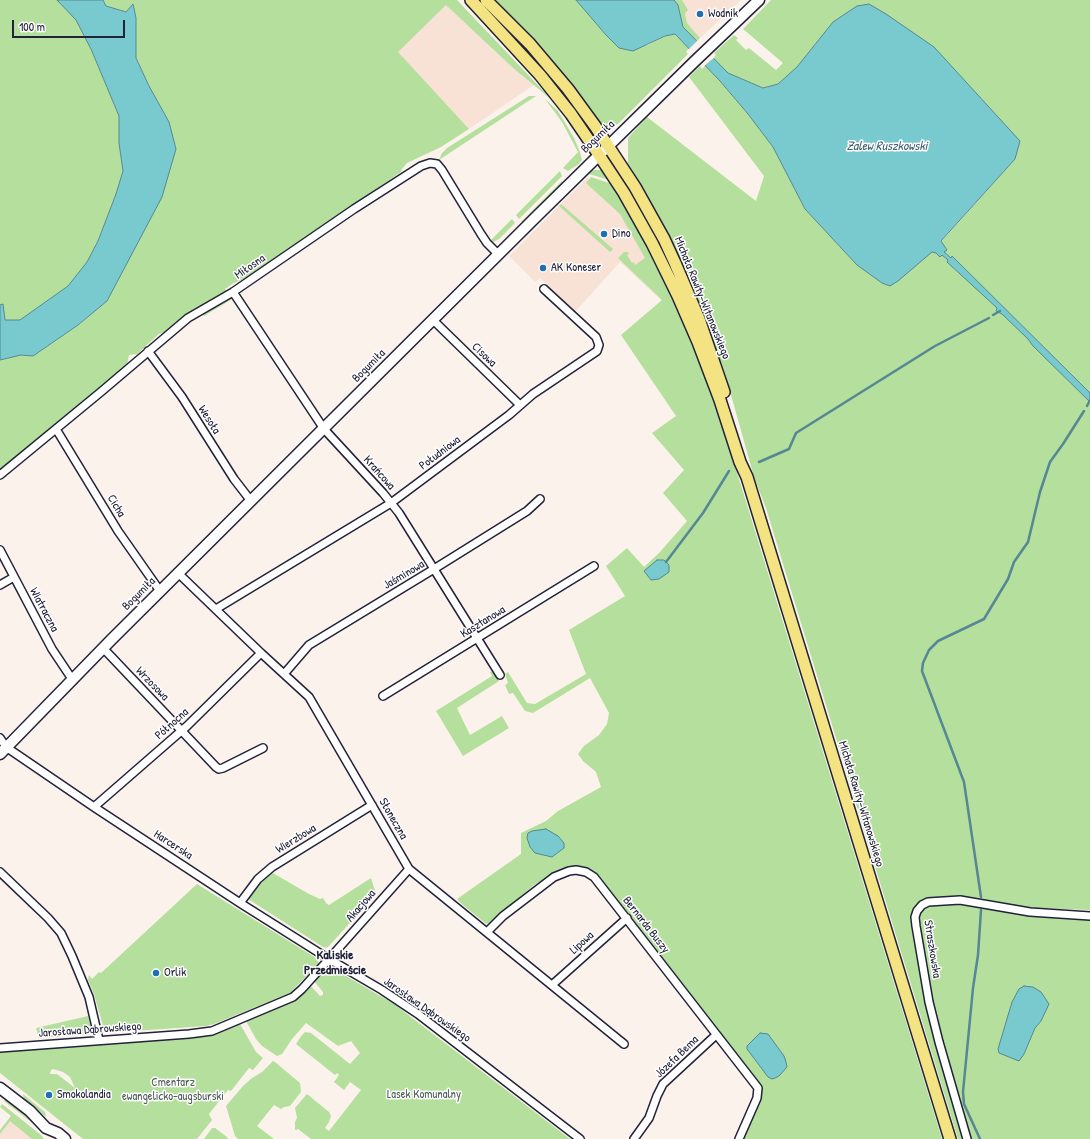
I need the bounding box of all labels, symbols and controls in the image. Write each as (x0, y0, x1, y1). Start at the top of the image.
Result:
place label: Wodnik (708, 7, 738, 21)
marker: Wodnik (695, 9, 705, 19)
scale bar (14, 12, 127, 38)
text: 100 m (19, 18, 45, 35)
street label: Bogumiła (578, 118, 618, 156)
water label: Zalew Ruszkowski (847, 139, 927, 155)
place label: Dino (612, 227, 631, 241)
marker: Dino (599, 229, 609, 239)
street label: Michała Rawity-Witanowskiego (671, 235, 733, 361)
street label: Miłosna (232, 251, 268, 283)
place label: AK Koneser (551, 261, 601, 275)
marker: AK Koneser (538, 263, 548, 273)
street label: Cisowa (469, 340, 499, 370)
street label: Bogumiła (349, 346, 389, 386)
street label: Wesoła (195, 403, 223, 437)
street label: Południowa (417, 433, 463, 473)
street label: Krańcowa (360, 453, 398, 493)
street label: Cicha (104, 492, 128, 520)
street label: Jaśminowa (381, 557, 427, 593)
street label: Bogumiła (119, 574, 159, 614)
street label: Wiatraczna (26, 585, 62, 635)
street label: Kasztanowa (458, 603, 508, 641)
street label: Wrzosowa (132, 664, 172, 704)
street label: Północna (152, 705, 192, 743)
street label: Michała Rawity-Witanowskiego (835, 739, 887, 869)
street label: Słoneczna (376, 796, 410, 842)
street label: Wierzbowa (273, 821, 319, 857)
street label: Harcerska (151, 827, 195, 863)
street label: Akacjowa (343, 887, 379, 925)
street label: Bernarda Buszy (619, 894, 673, 956)
street label: Straszkowska (920, 919, 944, 979)
street label: Lipowa (567, 928, 597, 958)
district label: Kaliskie Przedmieście (304, 948, 366, 979)
place label: Orlik (164, 966, 186, 980)
marker: Orlik (151, 968, 161, 978)
street label: Jarosława Dąbrowskiego (381, 975, 473, 1045)
street label: Jarosława Dąbrowskiego (38, 1019, 142, 1041)
street label: Józefa Bema (652, 1033, 702, 1081)
park label: Cmentarz ewangelicko-augsburski (122, 1076, 224, 1104)
place label: Smokolandia (57, 1088, 111, 1102)
park label: Lasek Komunalny (387, 1088, 461, 1102)
marker: Smokolandia (44, 1090, 54, 1100)

